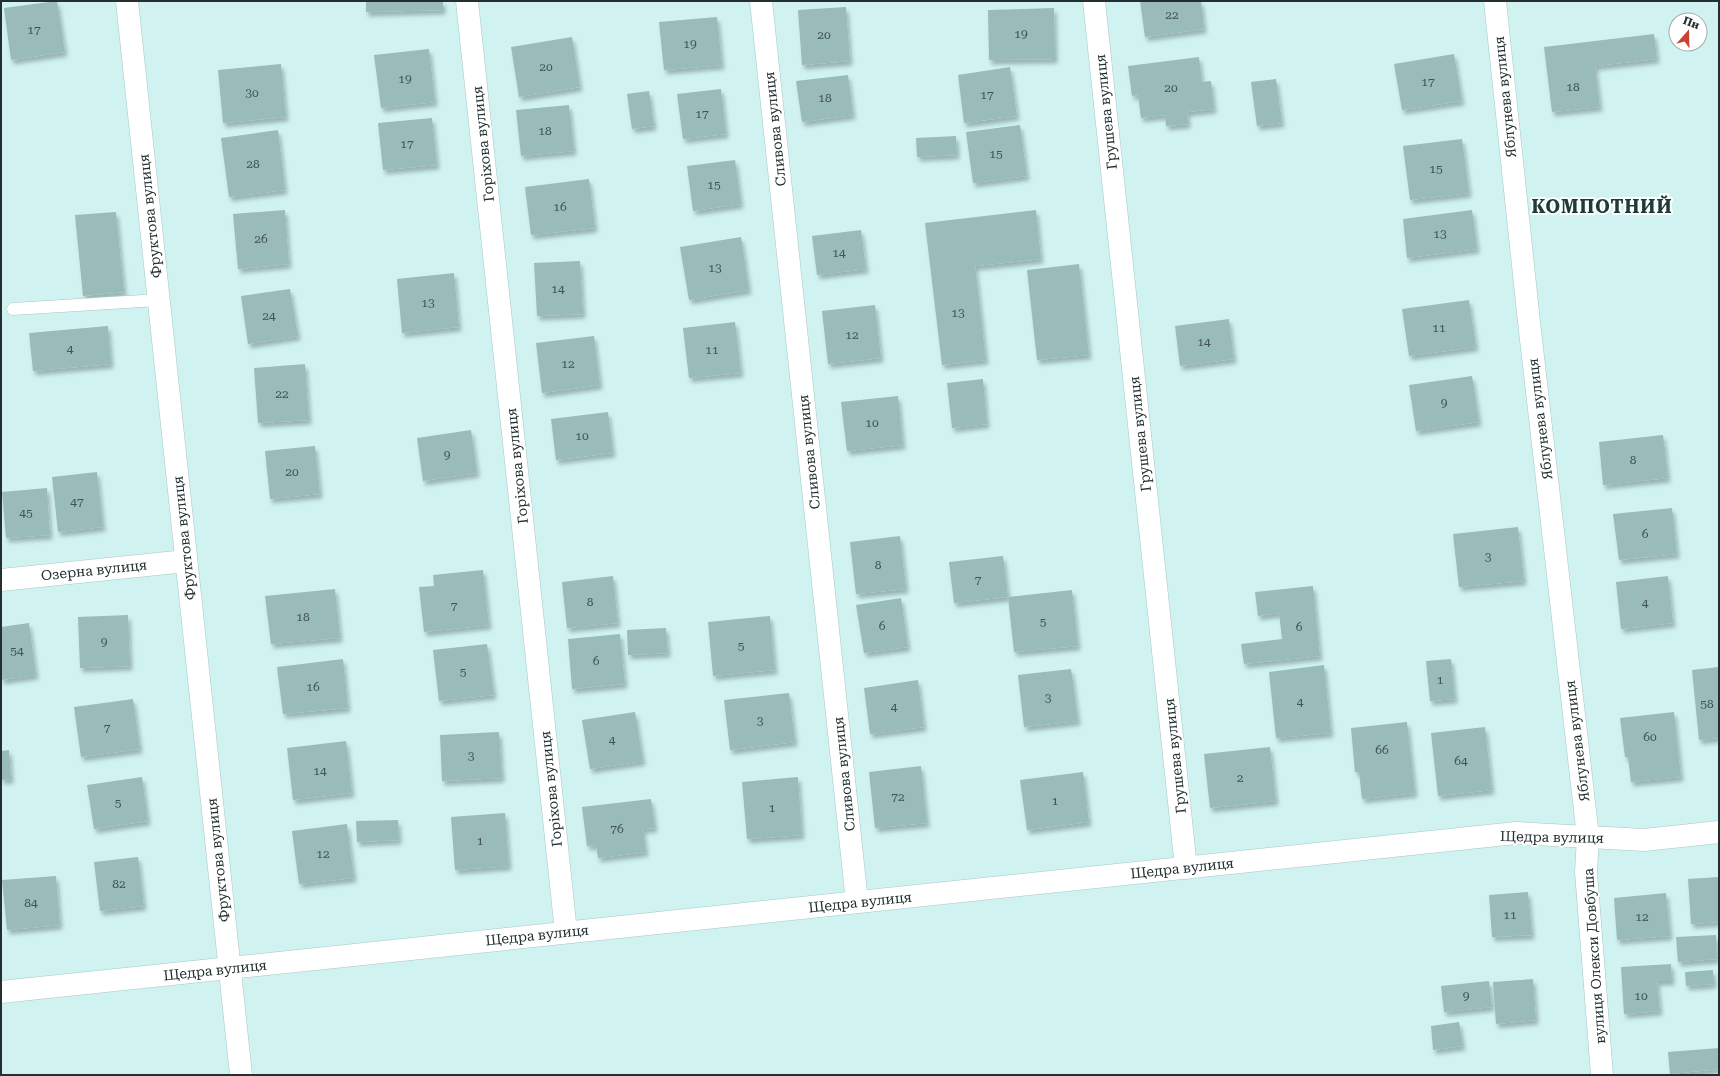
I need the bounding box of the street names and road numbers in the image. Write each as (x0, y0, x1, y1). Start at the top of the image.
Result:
street label: Яблунева вулиця (1491, 35, 1519, 159)
street label: Грушева вулиця (1092, 54, 1120, 170)
street label: Сливова вулиця (761, 71, 789, 187)
street label: Горіхова вулиця (469, 85, 497, 203)
street label: Фруктова вулиця (136, 153, 164, 279)
street label: Яблунева вулиця (1525, 357, 1555, 481)
street label: Грушева вулиця (1126, 376, 1154, 492)
street label: Сливова вулиця (795, 394, 823, 510)
street label: Горіхова вулиця (503, 407, 531, 525)
street label: Фруктова вулиця (170, 475, 198, 601)
street label: Озерна вулиця (40, 556, 148, 584)
street label: Яблунева вулиця (1562, 679, 1592, 803)
street label: Грушева вулиця (1161, 698, 1189, 814)
street label: Сливова вулиця (830, 716, 858, 832)
street label: Горіхова вулиця (537, 730, 565, 848)
street label: Фруктова вулиця (204, 797, 232, 923)
street label: Щедра вулиця (1500, 828, 1604, 846)
street label: Щедра вулиця (1130, 855, 1234, 881)
street label: вулиця Олекси Довбуша (1580, 867, 1608, 1044)
street label: Щедра вулиця (808, 889, 912, 915)
street label: Щедра вулиця (485, 922, 589, 948)
street label: Щедра вулиця (163, 957, 267, 983)

